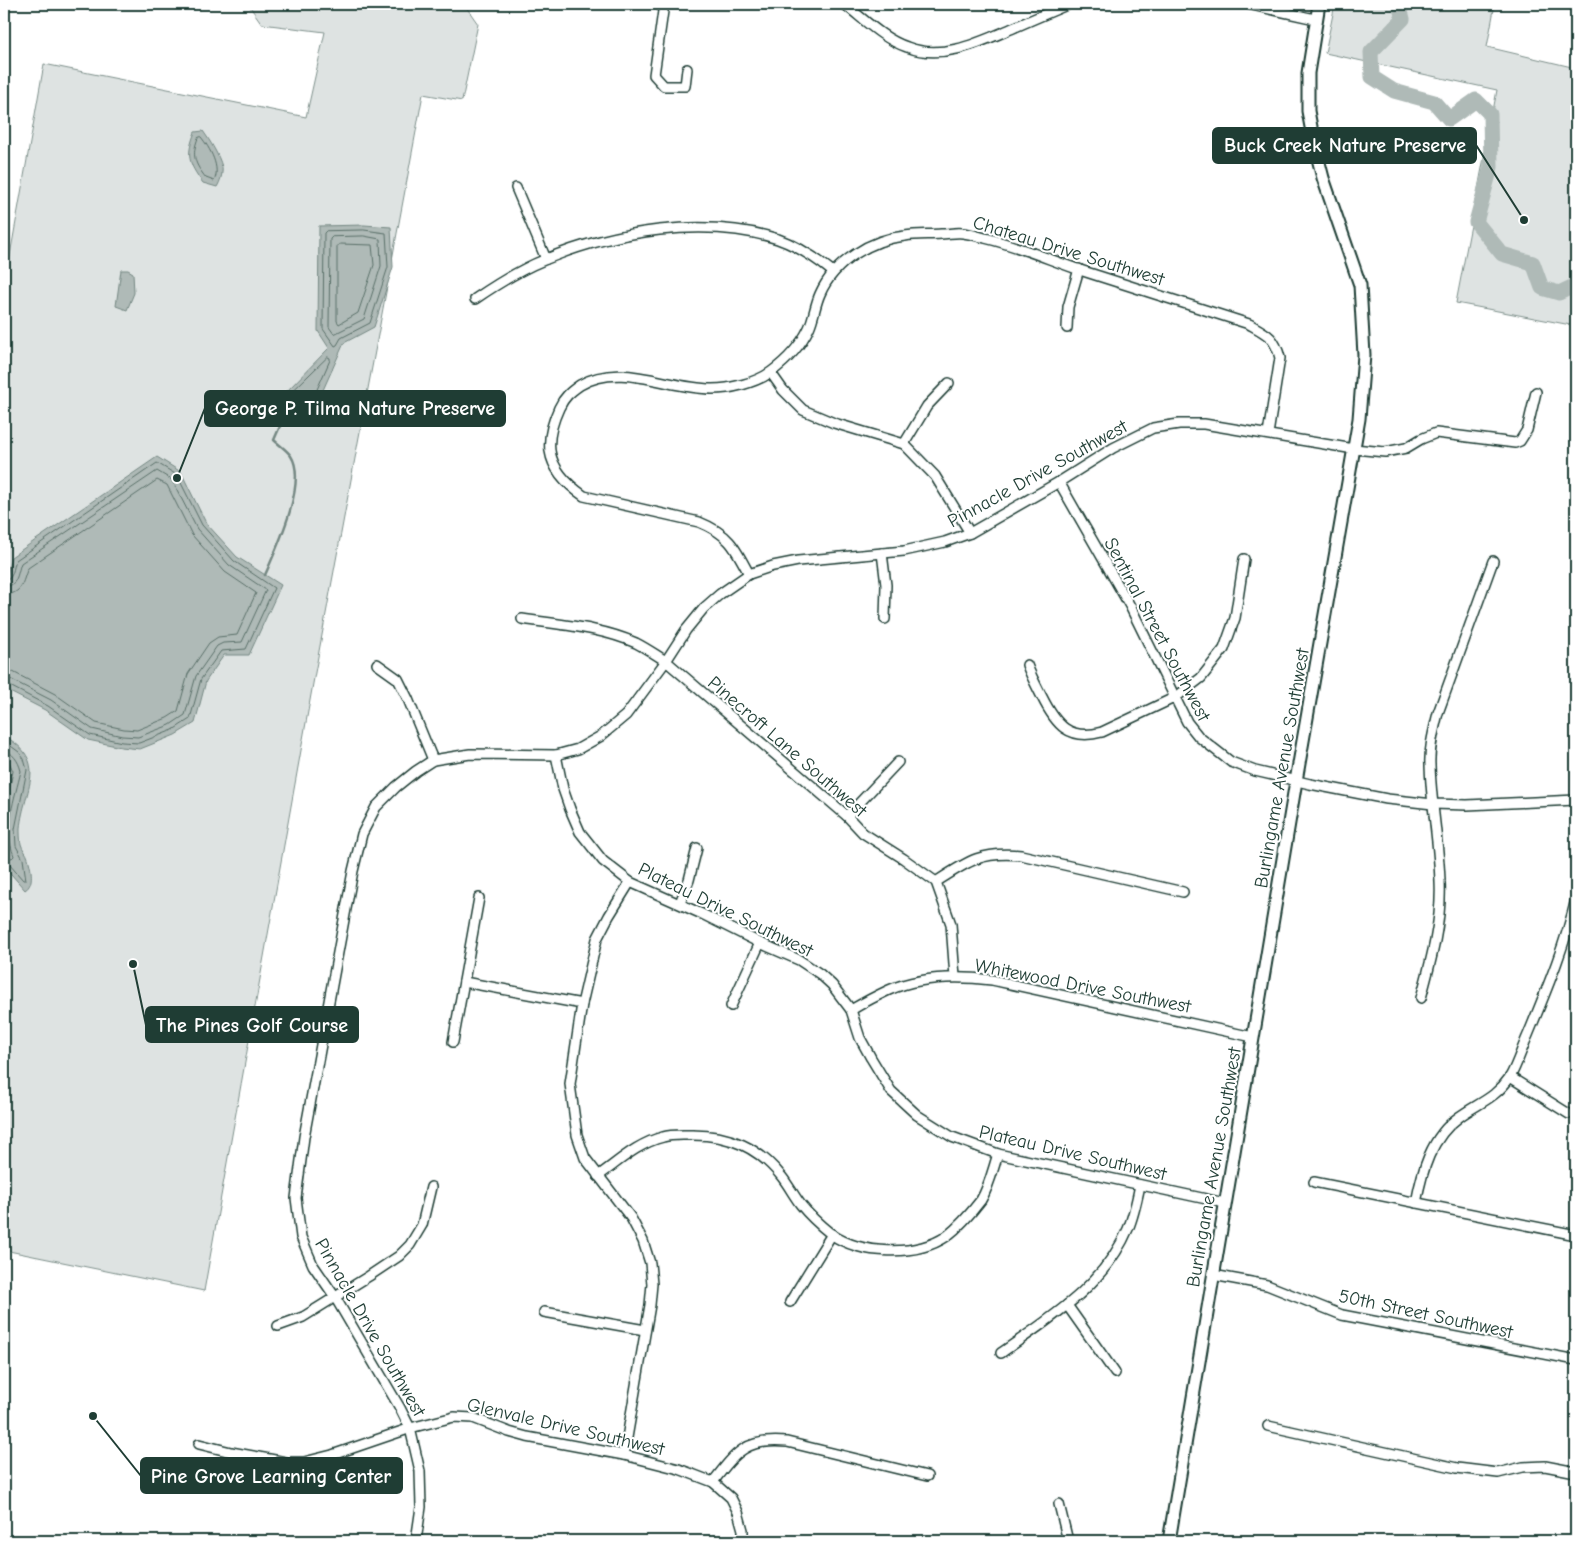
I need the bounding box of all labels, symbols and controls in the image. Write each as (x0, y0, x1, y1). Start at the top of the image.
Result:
callout: Buck Creek Nature Preserve (1213, 128, 1476, 163)
text: Buck Creek Nature Preserve (1224, 134, 1466, 157)
street label: Chateau Drive Southwest (970, 211, 1168, 291)
callout: George P. Tilma Nature Preserve (205, 391, 505, 426)
text: George P. Tilma Nature Preserve (215, 397, 495, 420)
street label: Pinnacle Drive Southwest (944, 415, 1132, 532)
street label: Sentinal Street Southwest (1099, 534, 1215, 726)
street label: Burlingame Avenue Southwest (1250, 646, 1314, 890)
street label: Pinecroft Lane Southwest (703, 672, 872, 822)
street label: Plateau Drive Southwest (635, 858, 817, 962)
street label: Whitewood Drive Southwest (973, 954, 1193, 1018)
callout: The Pines Golf Course (146, 1007, 358, 1042)
text: The Pines Golf Course (156, 1014, 348, 1037)
street label: Burlingame Avenue Southwest (1182, 1045, 1246, 1289)
street label: Plateau Drive Southwest (977, 1121, 1169, 1185)
street label: Pinnacle Drive Southwest (310, 1235, 430, 1421)
street label: 50th Street Southwest (1337, 1285, 1515, 1343)
street label: Glenvale Drive Southwest (465, 1394, 667, 1461)
callout: Pine Grove Learning Center (141, 1458, 402, 1493)
text: Pine Grove Learning Center (151, 1465, 391, 1488)

